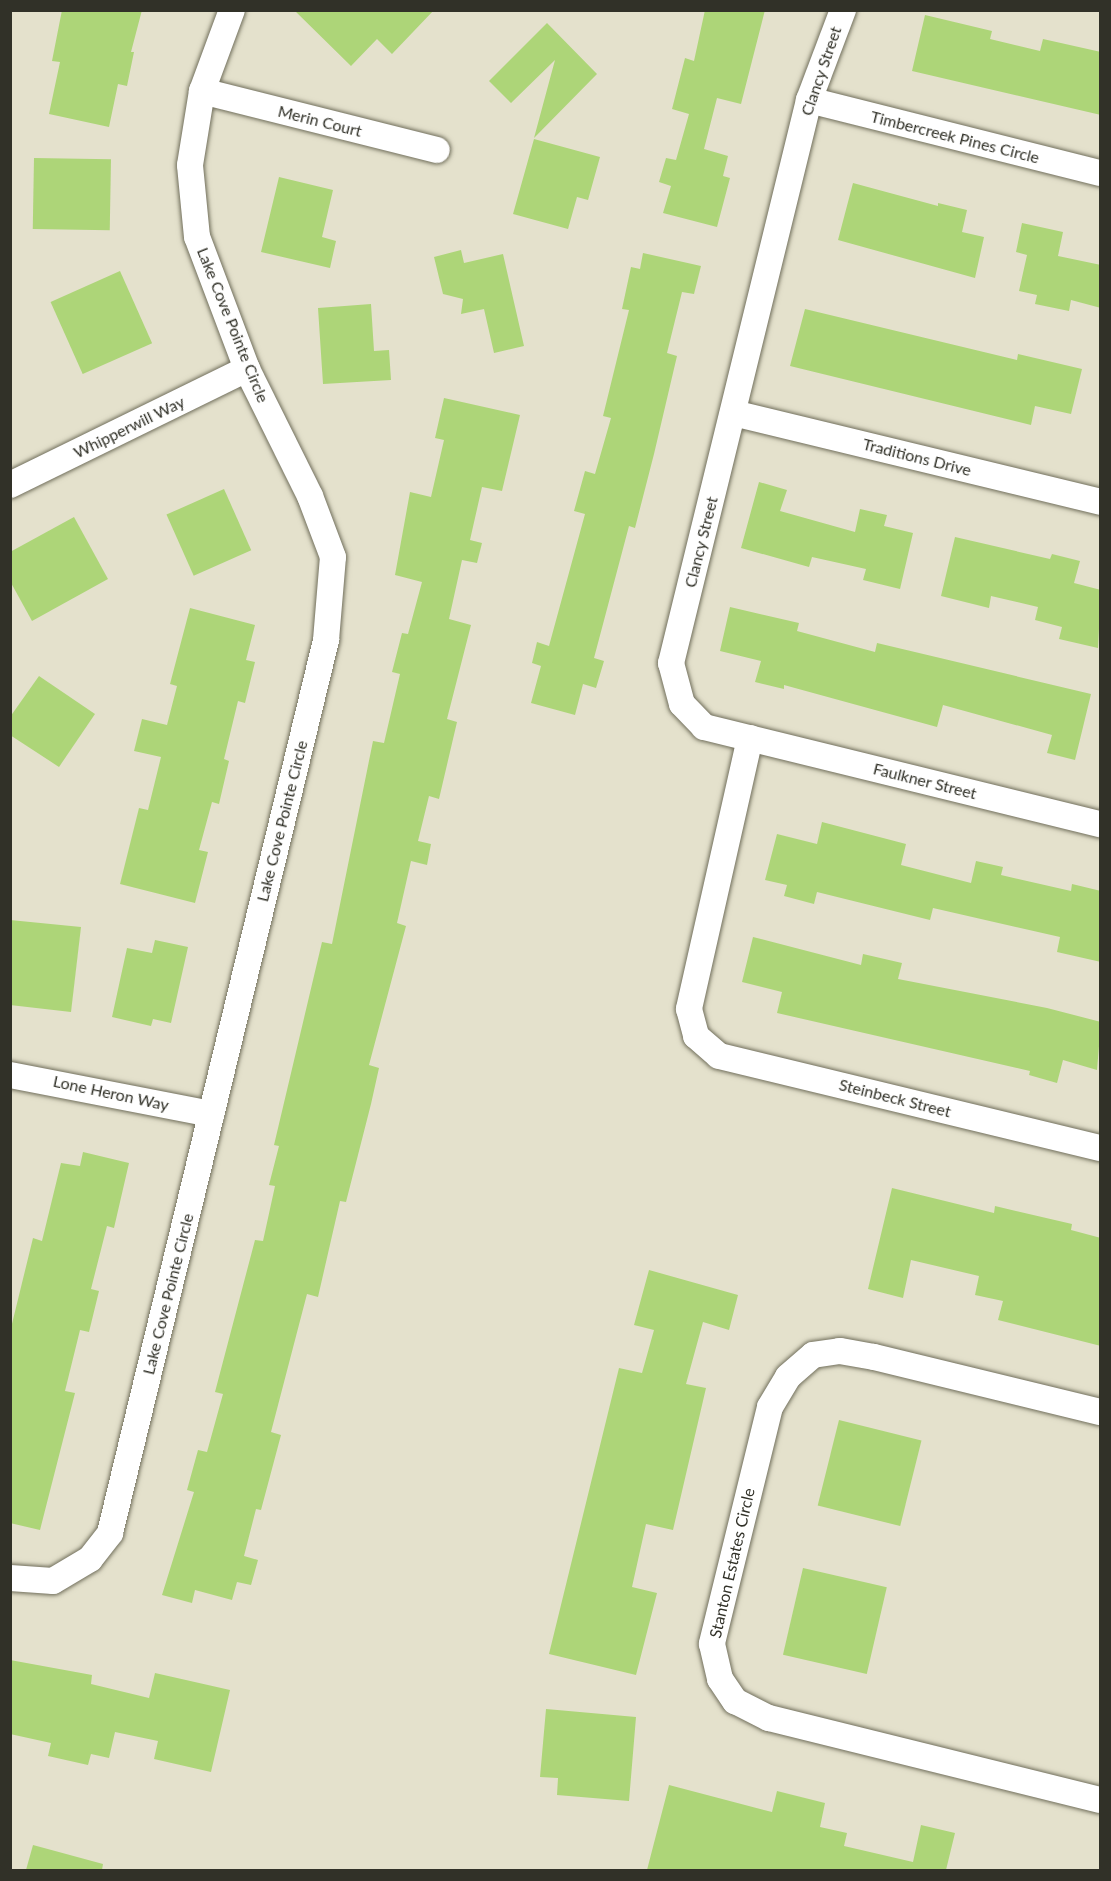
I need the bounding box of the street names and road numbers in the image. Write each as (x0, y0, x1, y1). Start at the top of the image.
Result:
street label: Clancy Street (797, 24, 845, 118)
street label: Merin Court (276, 101, 364, 141)
street label: Timbercreek Pines Circle (869, 107, 1041, 167)
street label: Lake Cove Pointe Circle (193, 245, 273, 405)
street label: Whipperwill Way (70, 392, 188, 462)
street label: Traditions Drive (861, 434, 973, 480)
street label: Clancy Street (680, 494, 722, 590)
street label: Lake Cove Pointe Circle (253, 738, 311, 904)
street label: Faulkner Street (871, 759, 979, 803)
street label: Lone Heron Way (51, 1071, 171, 1115)
street label: Steinbeck Street (837, 1075, 953, 1121)
street label: Lake Cove Pointe Circle (139, 1211, 197, 1377)
street label: Stanton Estates Circle (705, 1486, 759, 1640)

